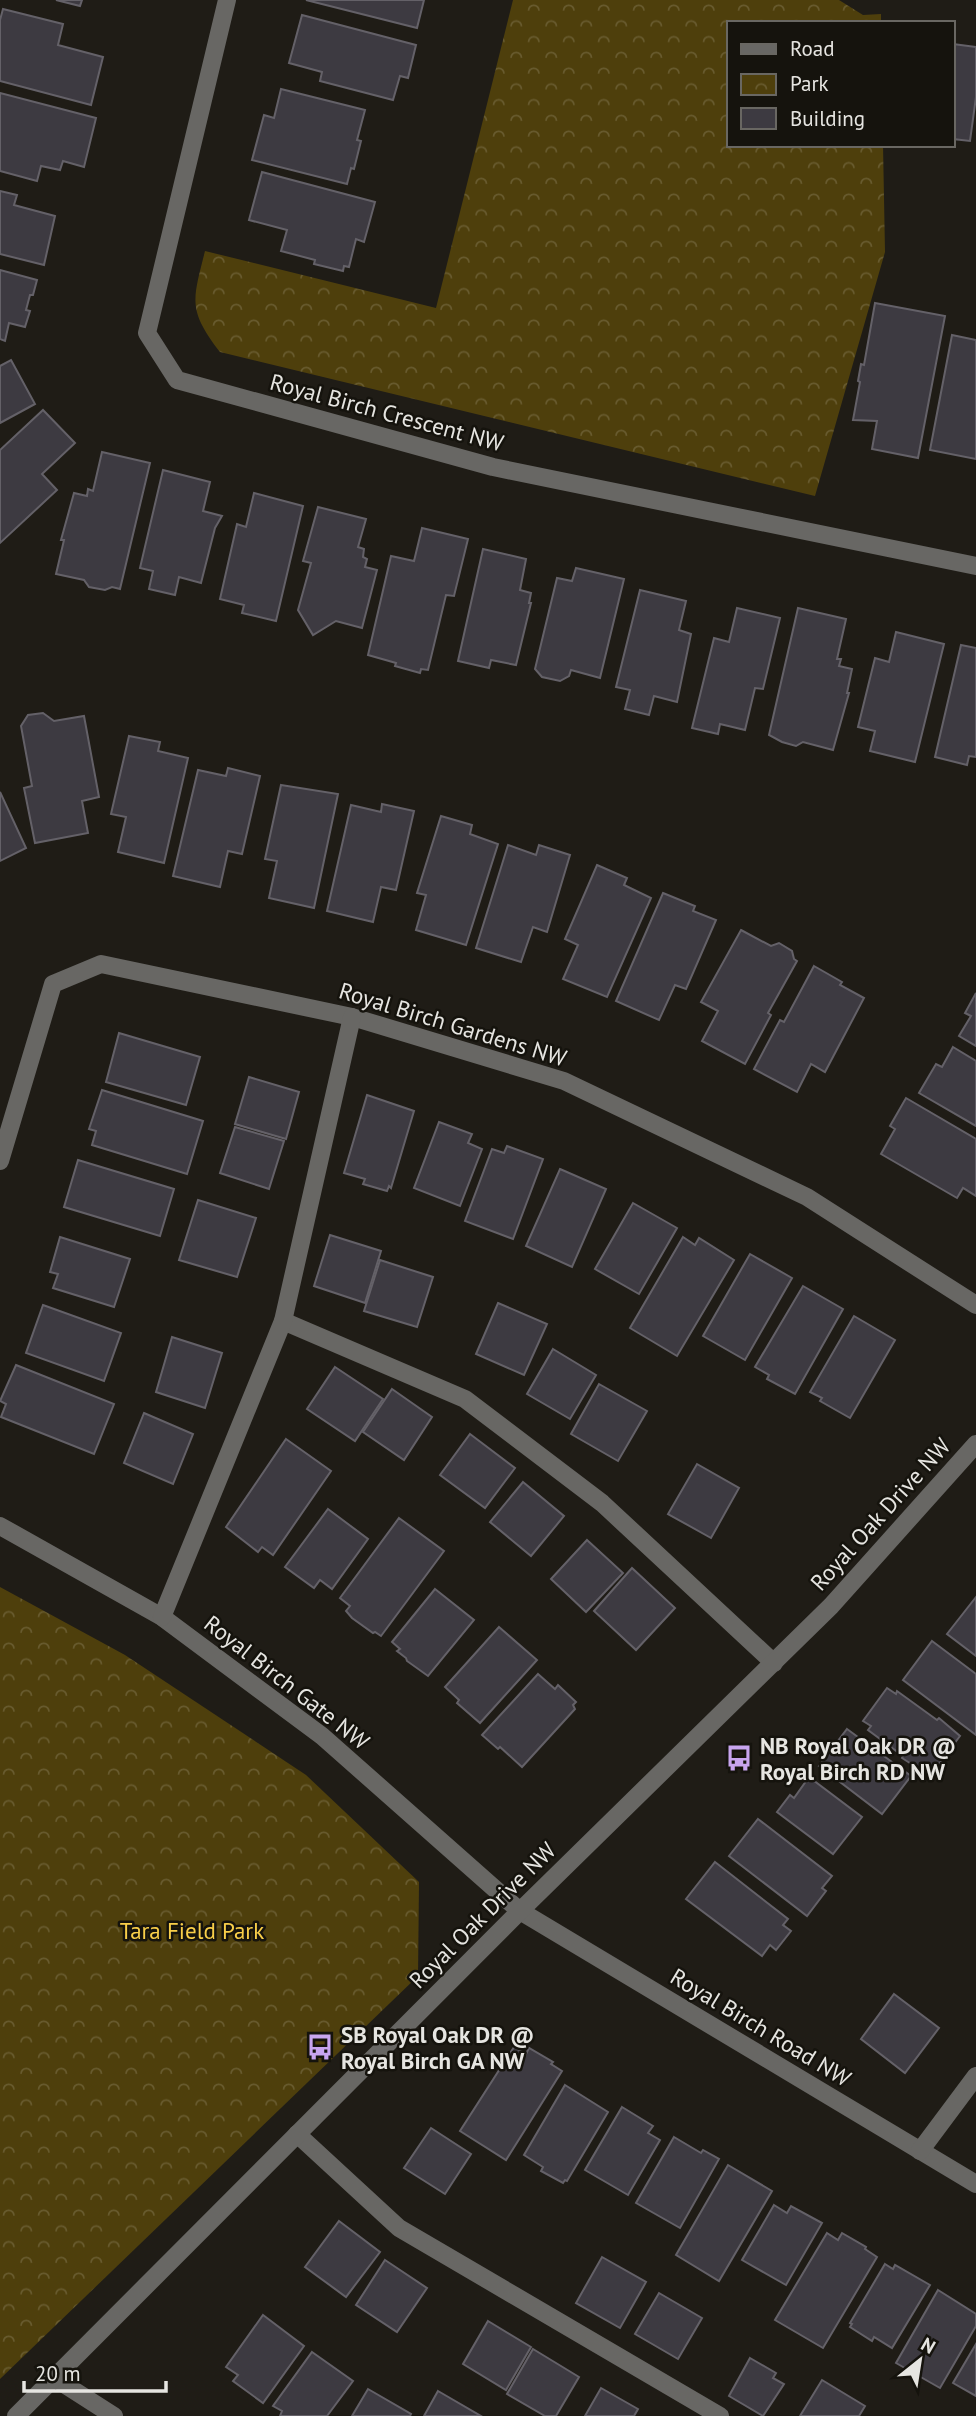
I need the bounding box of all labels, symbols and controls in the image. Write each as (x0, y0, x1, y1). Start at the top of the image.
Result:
legend (727, 21, 955, 147)
text: Road (790, 35, 834, 62)
text: Park (790, 70, 829, 97)
text: Building (790, 105, 865, 132)
street label: Royal Birch Crescent NW (267, 367, 507, 457)
street label: Royal Birch Gardens NW (336, 976, 570, 1072)
street label: Royal Oak Drive NW (804, 1432, 956, 1596)
street label: Royal Birch Gate NW (199, 1609, 375, 1755)
place label: NB Royal Oak DR @ Royal Birch RD NW (760, 1731, 956, 1786)
bus stop icon: NB Royal Oak DR @ Royal Birch RD NW (724, 1743, 754, 1773)
street label: Royal Oak Drive NW (403, 1836, 561, 1994)
park label: Tara Field Park (120, 1916, 264, 1945)
street label: Royal Birch Road NW (665, 1962, 857, 2092)
place label: SB Royal Oak DR @ Royal Birch GA NW (341, 2020, 534, 2075)
bus stop icon: SB Royal Oak DR @ Royal Birch GA NW (305, 2032, 335, 2062)
north arrow (885, 2325, 955, 2395)
text: N (917, 2332, 940, 2359)
scale bar (24, 2350, 166, 2394)
text: 20 m (35, 2360, 81, 2387)

